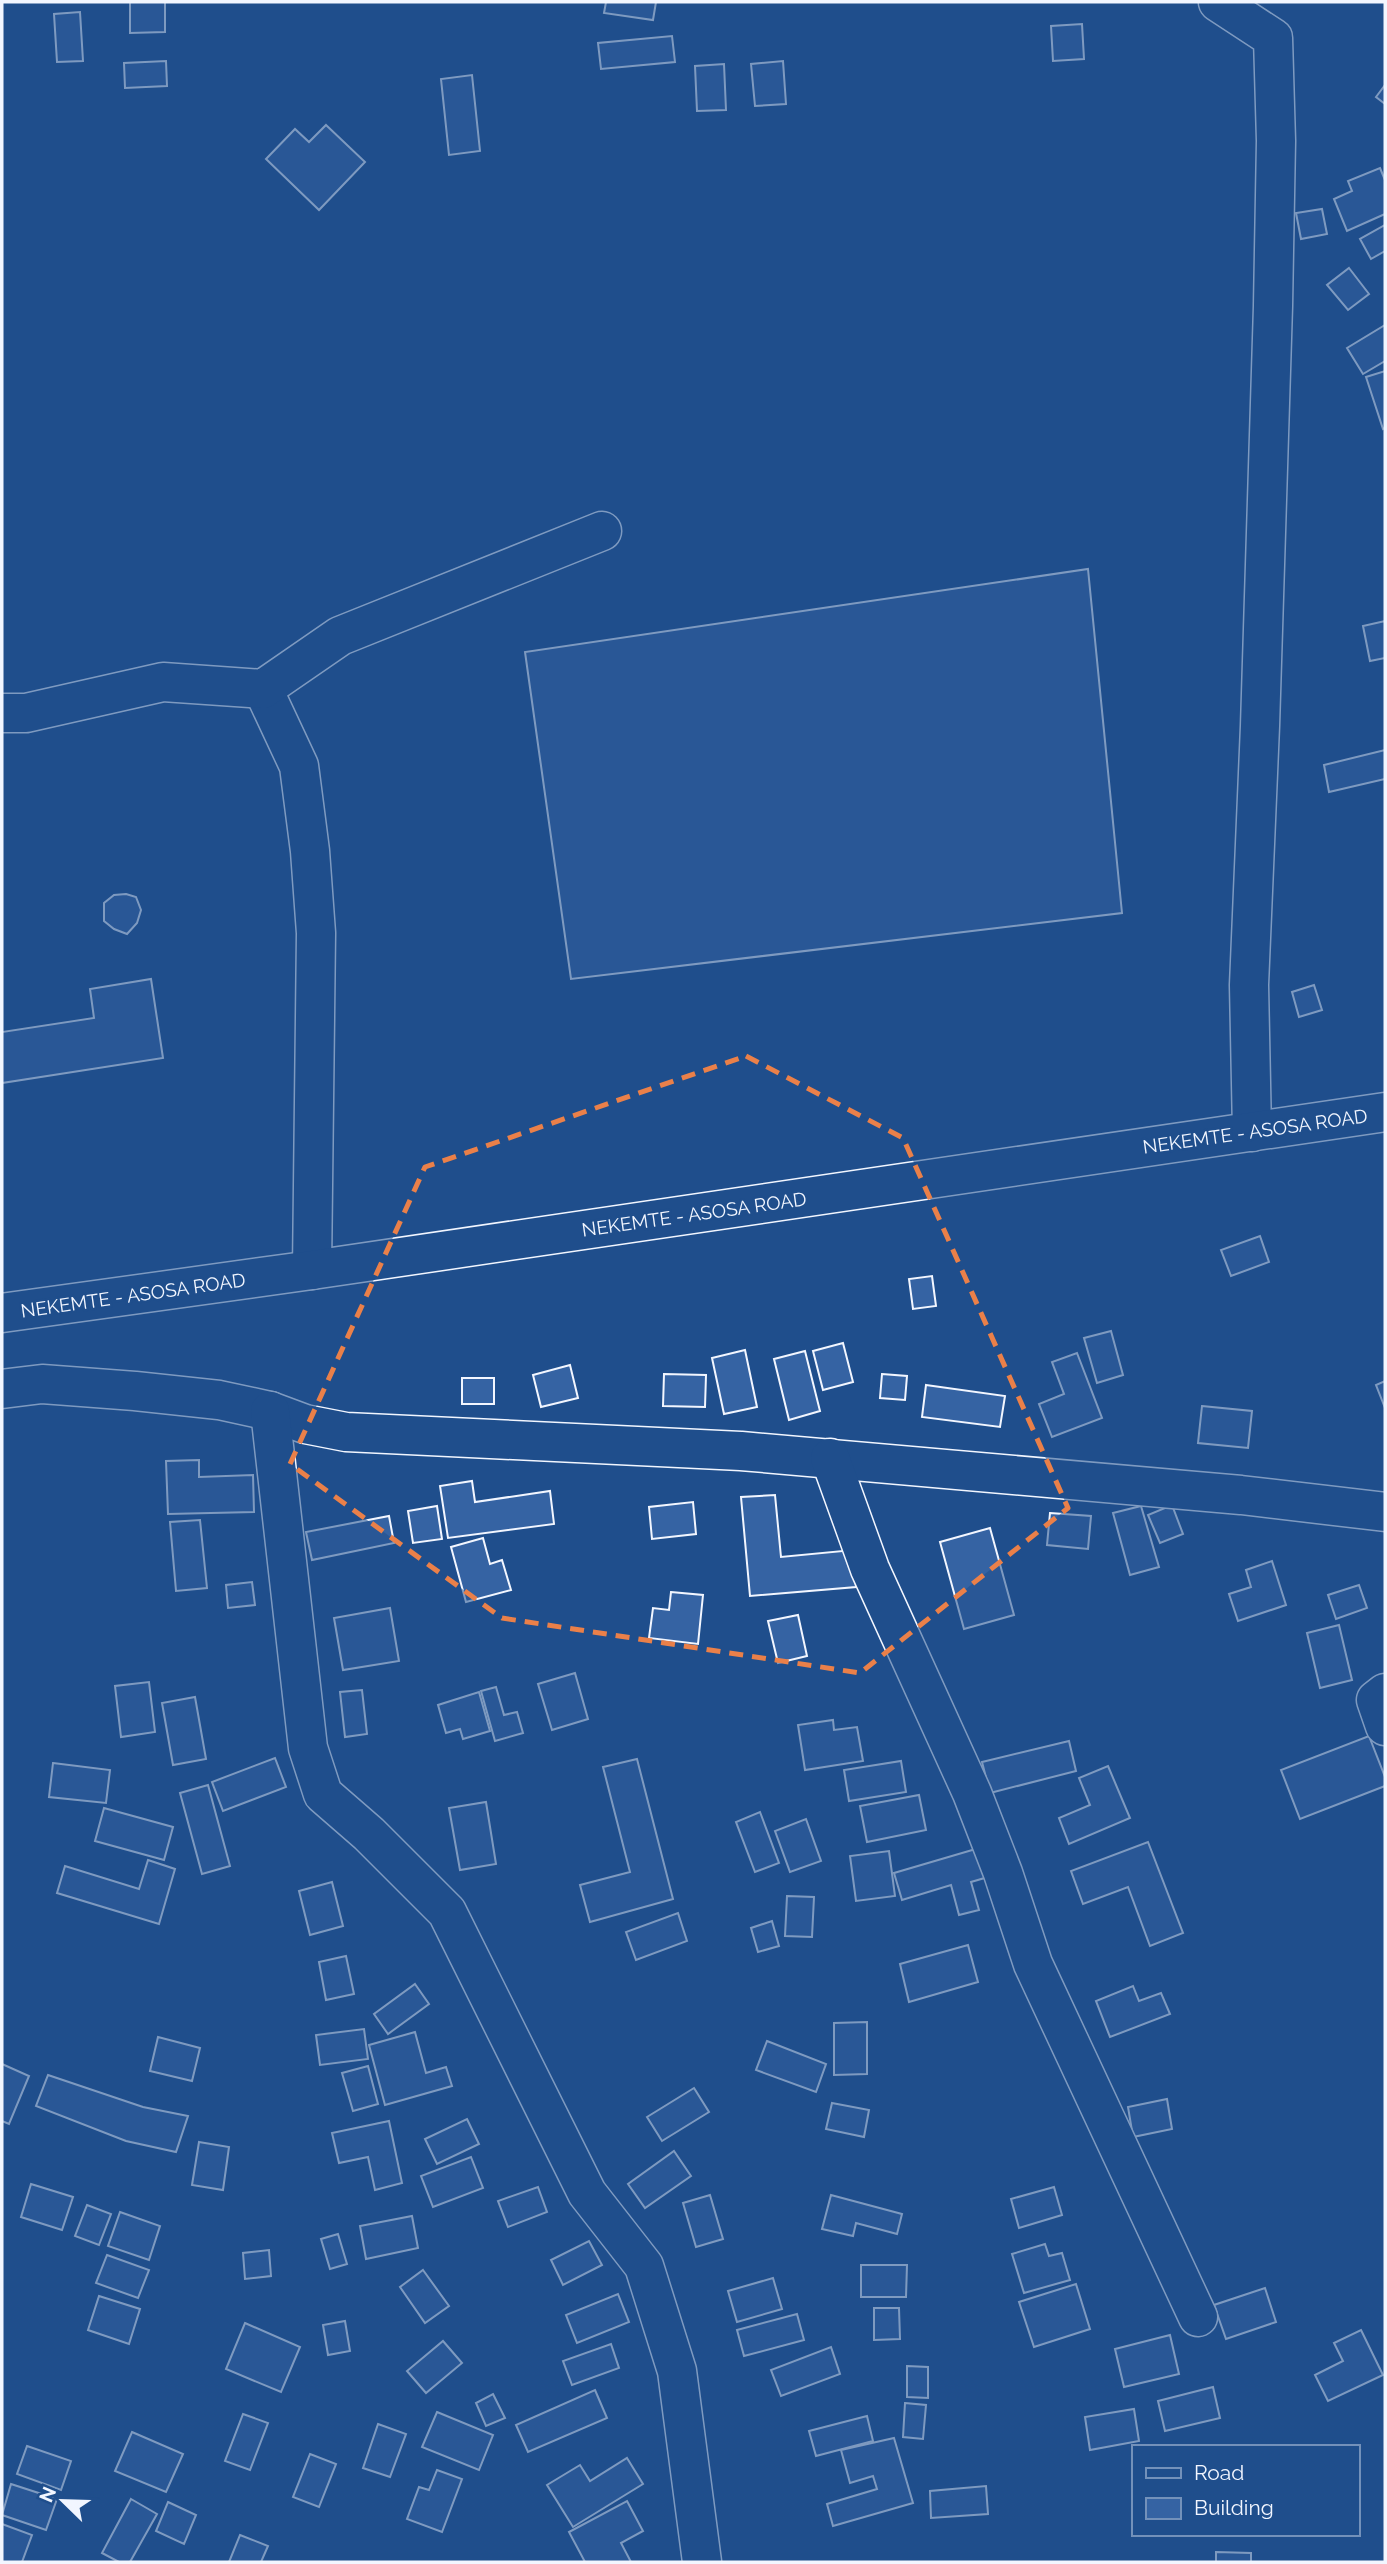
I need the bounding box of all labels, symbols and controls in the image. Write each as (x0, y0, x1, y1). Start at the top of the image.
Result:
street label: NEKEMTE - ASOSA ROAD (1141, 1104, 1369, 1158)
street label: NEKEMTE - ASOSA ROAD (580, 1187, 808, 1241)
street label: NEKEMTE - ASOSA ROAD (19, 1268, 247, 1322)
legend (1132, 2445, 1359, 2536)
text: Road (1194, 2460, 1244, 2485)
north arrow (28, 2466, 98, 2536)
text: N (34, 2483, 60, 2505)
text: Building (1194, 2495, 1274, 2520)

